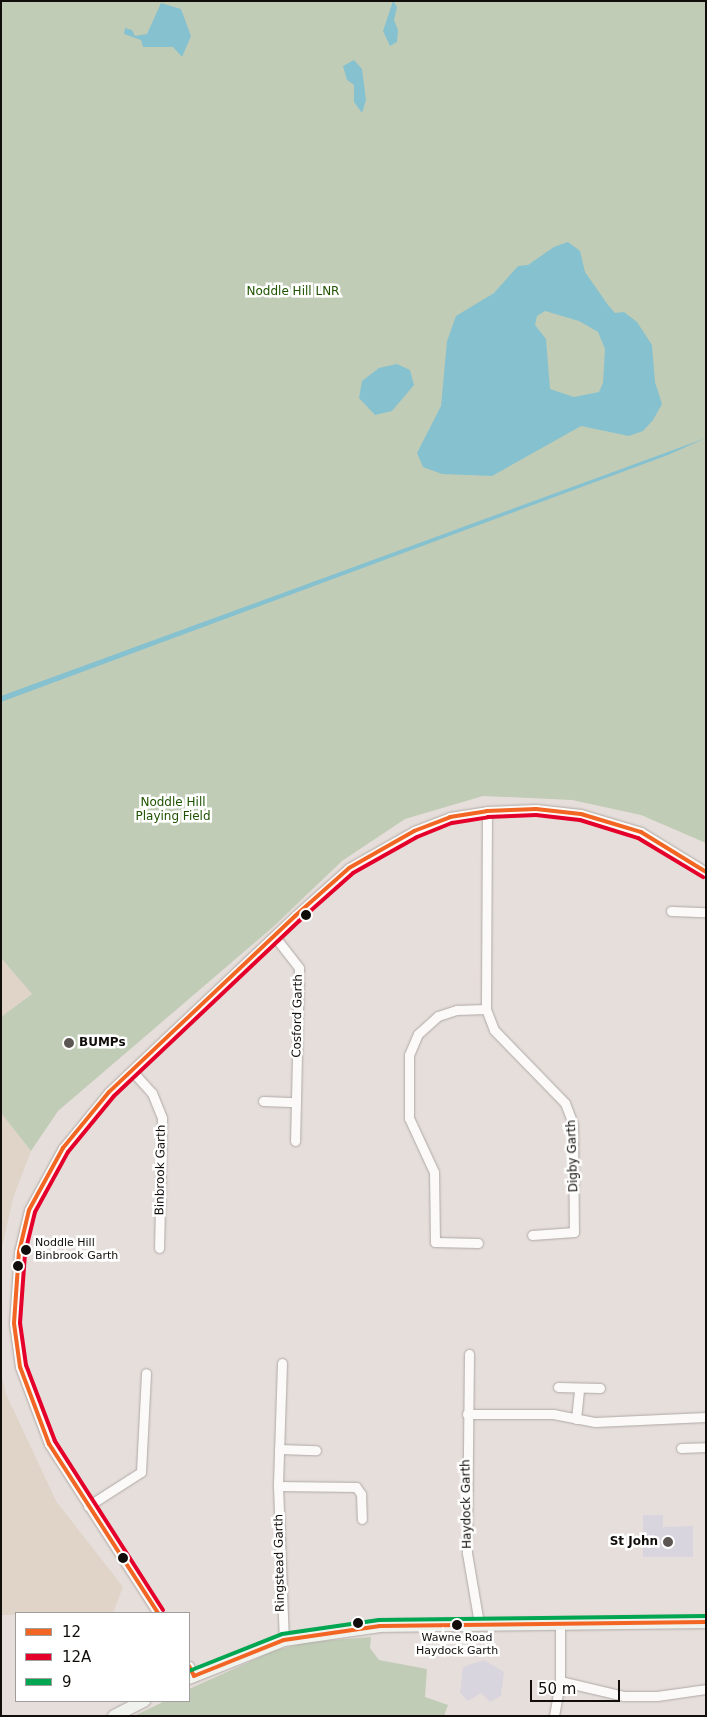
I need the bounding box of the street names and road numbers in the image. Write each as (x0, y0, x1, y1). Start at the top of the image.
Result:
street label: Cosford Garth (290, 974, 306, 1058)
street label: Digby Garth (565, 1119, 581, 1193)
street label: Binbrook Garth (153, 1124, 169, 1216)
street label: Haydock Garth (459, 1459, 475, 1549)
street label: Ringstead Garth (272, 1514, 288, 1612)

